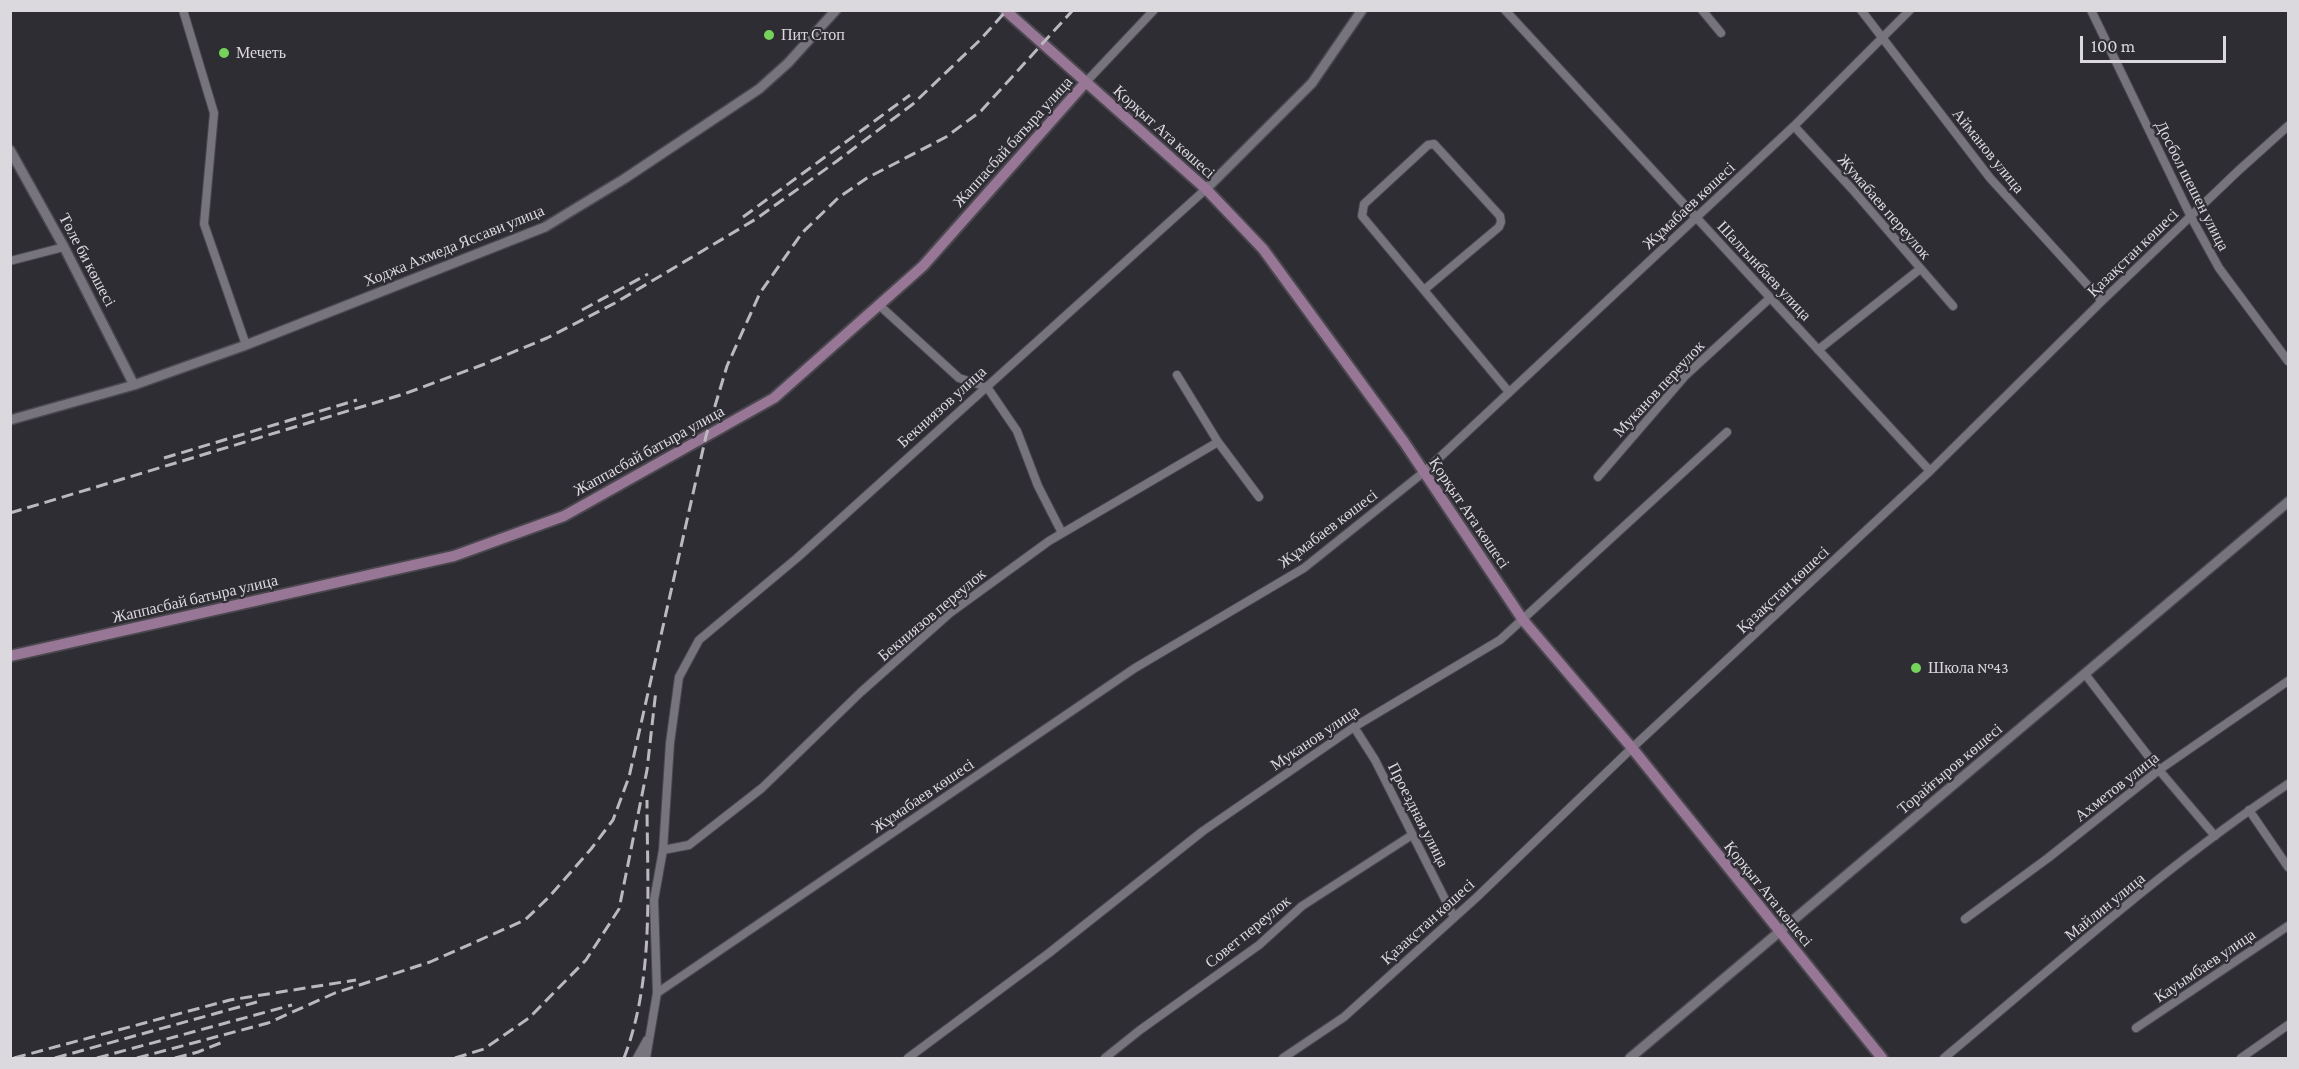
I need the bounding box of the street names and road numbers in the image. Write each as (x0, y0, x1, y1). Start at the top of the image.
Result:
street label: Жаппасбай батыра улица (949, 73, 1077, 211)
street label: Қорқыт Ата көшесі (1109, 81, 1219, 183)
street label: Айманов улица (1948, 105, 2028, 197)
street label: Досбол шешен улица (2151, 118, 2233, 254)
street label: Жумабаев переулок (1833, 151, 1935, 263)
street label: Жұмабаев көшесі (1639, 158, 1739, 254)
street label: Ходжа Ахмеда Яссави улица (361, 201, 547, 291)
street label: Қазақстан көшесі (2084, 205, 2182, 301)
street label: Төле би көшесі (54, 210, 120, 310)
street label: Шалгынбаев улица (1713, 217, 1815, 325)
street label: Муканов переулок (1609, 337, 1709, 441)
street label: Бекниязов улица (894, 362, 990, 452)
street label: Жаппасбай батыра улица (570, 402, 728, 500)
street label: Қорқыт Ата көшесі (1425, 454, 1513, 572)
street label: Жұмабаев көшесі (1275, 485, 1381, 573)
street label: Қазақстан көшесі (1733, 542, 1833, 638)
street label: Бекниязов переулок (874, 564, 990, 666)
street label: Жаппасбай батыра улица (110, 571, 280, 627)
street label: Муканов улица (1267, 701, 1363, 775)
street label: Торайғыров көшесі (1894, 719, 2006, 819)
street label: Ахметов улица (2071, 748, 2163, 826)
street label: Жұмабаев көшесі (868, 755, 978, 837)
street label: Проездная улица (1383, 760, 1453, 870)
street label: Қорқыт Ата көшесі (1720, 837, 1816, 951)
street label: Майлин улица (2061, 869, 2149, 945)
street label: Қазақстан көшесі (1377, 875, 1479, 969)
street label: Совет переулок (1201, 892, 1295, 972)
street label: Кауымбаев улица (2151, 925, 2259, 1007)

